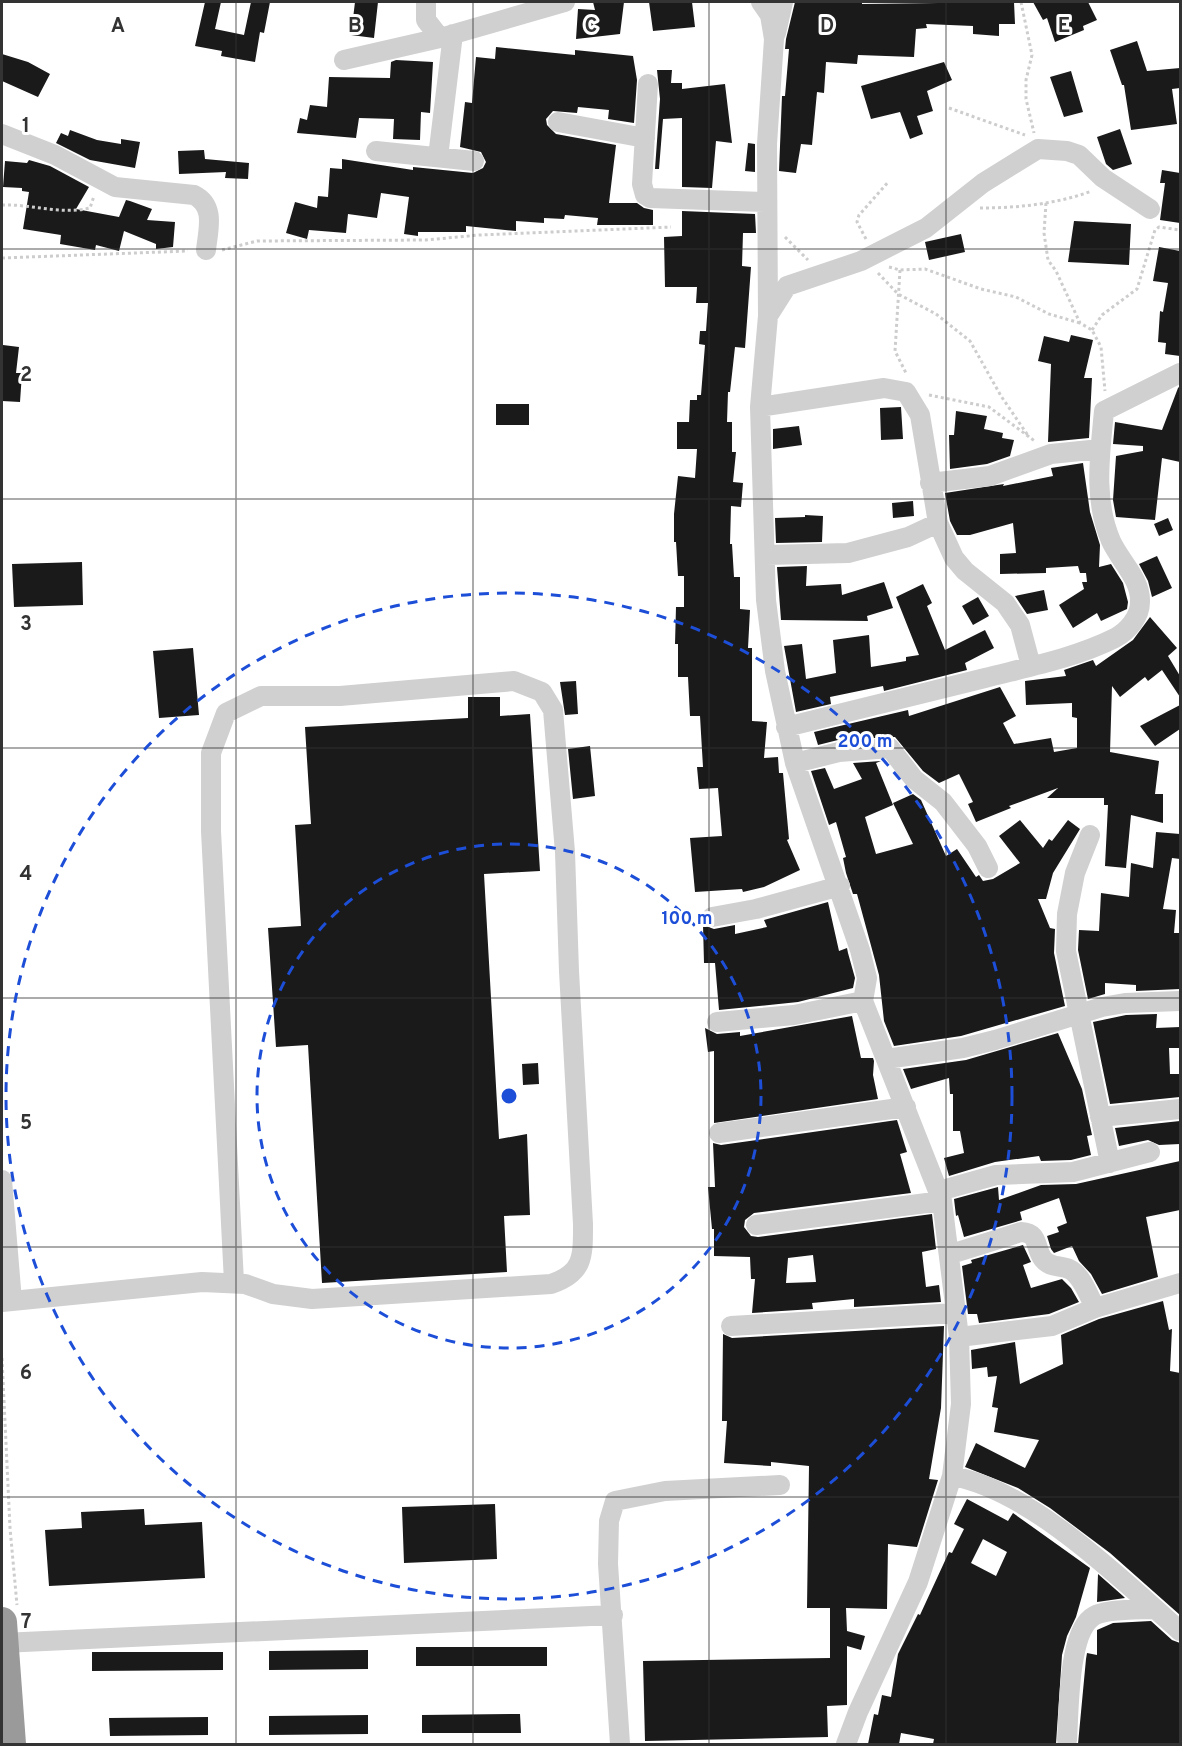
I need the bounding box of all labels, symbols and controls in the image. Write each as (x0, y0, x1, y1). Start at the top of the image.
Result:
text: A (111, 14, 125, 40)
text: B (348, 14, 362, 40)
text: C (585, 14, 597, 40)
text: D (820, 14, 834, 40)
text: E (1058, 14, 1070, 40)
text: 1 (22, 114, 30, 140)
text: 2 (20, 363, 32, 389)
text: 3 (20, 612, 32, 638)
text: 200 m (837, 731, 893, 754)
text: 4 (20, 862, 32, 888)
text: 100 m (661, 908, 713, 931)
centre of rings (499, 1086, 519, 1106)
text: 5 (20, 1111, 32, 1137)
text: 6 (20, 1361, 32, 1387)
text: 7 (21, 1610, 31, 1636)

